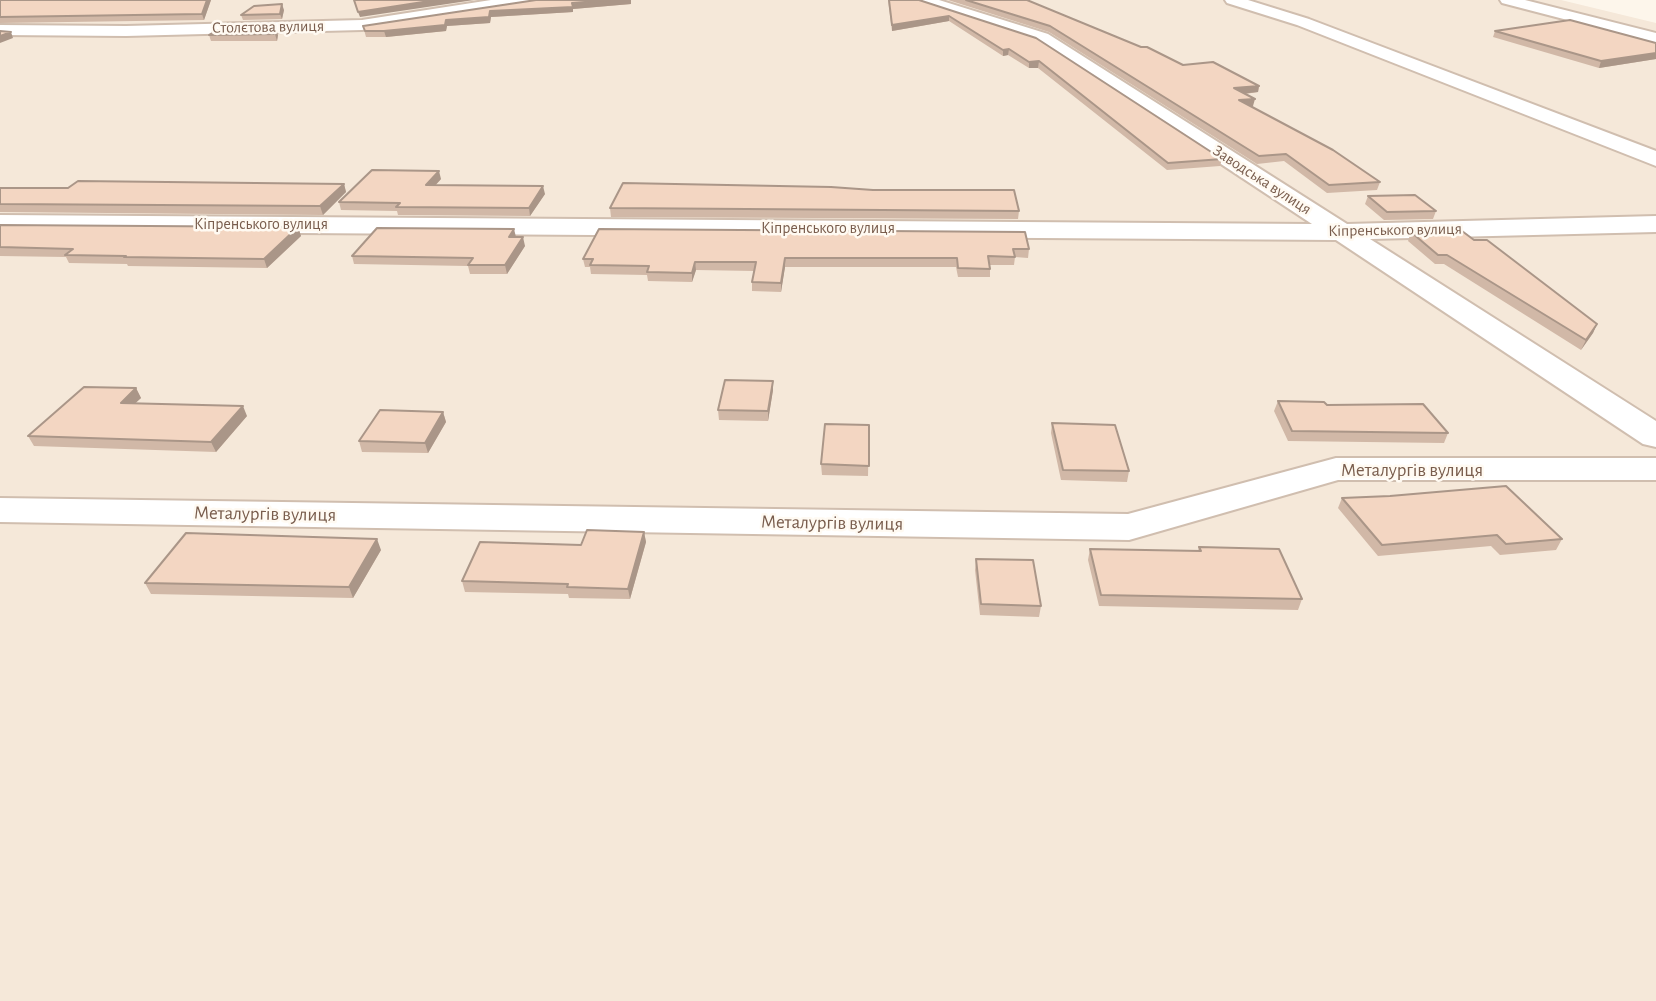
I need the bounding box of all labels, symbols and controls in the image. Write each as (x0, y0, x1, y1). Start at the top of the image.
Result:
street label: Столєтова вулиця (212, 16, 324, 38)
street label: Заводська вулиця (1209, 141, 1315, 219)
street label: Кіпренського вулиця (194, 214, 328, 234)
street label: Кіпренського вулиця (761, 218, 895, 238)
street label: Кіпренського вулиця (1328, 219, 1462, 241)
street label: Металургів вулиця (1341, 459, 1483, 481)
street label: Металургів вулиця (194, 501, 336, 527)
street label: Металургів вулиця (761, 510, 903, 536)

